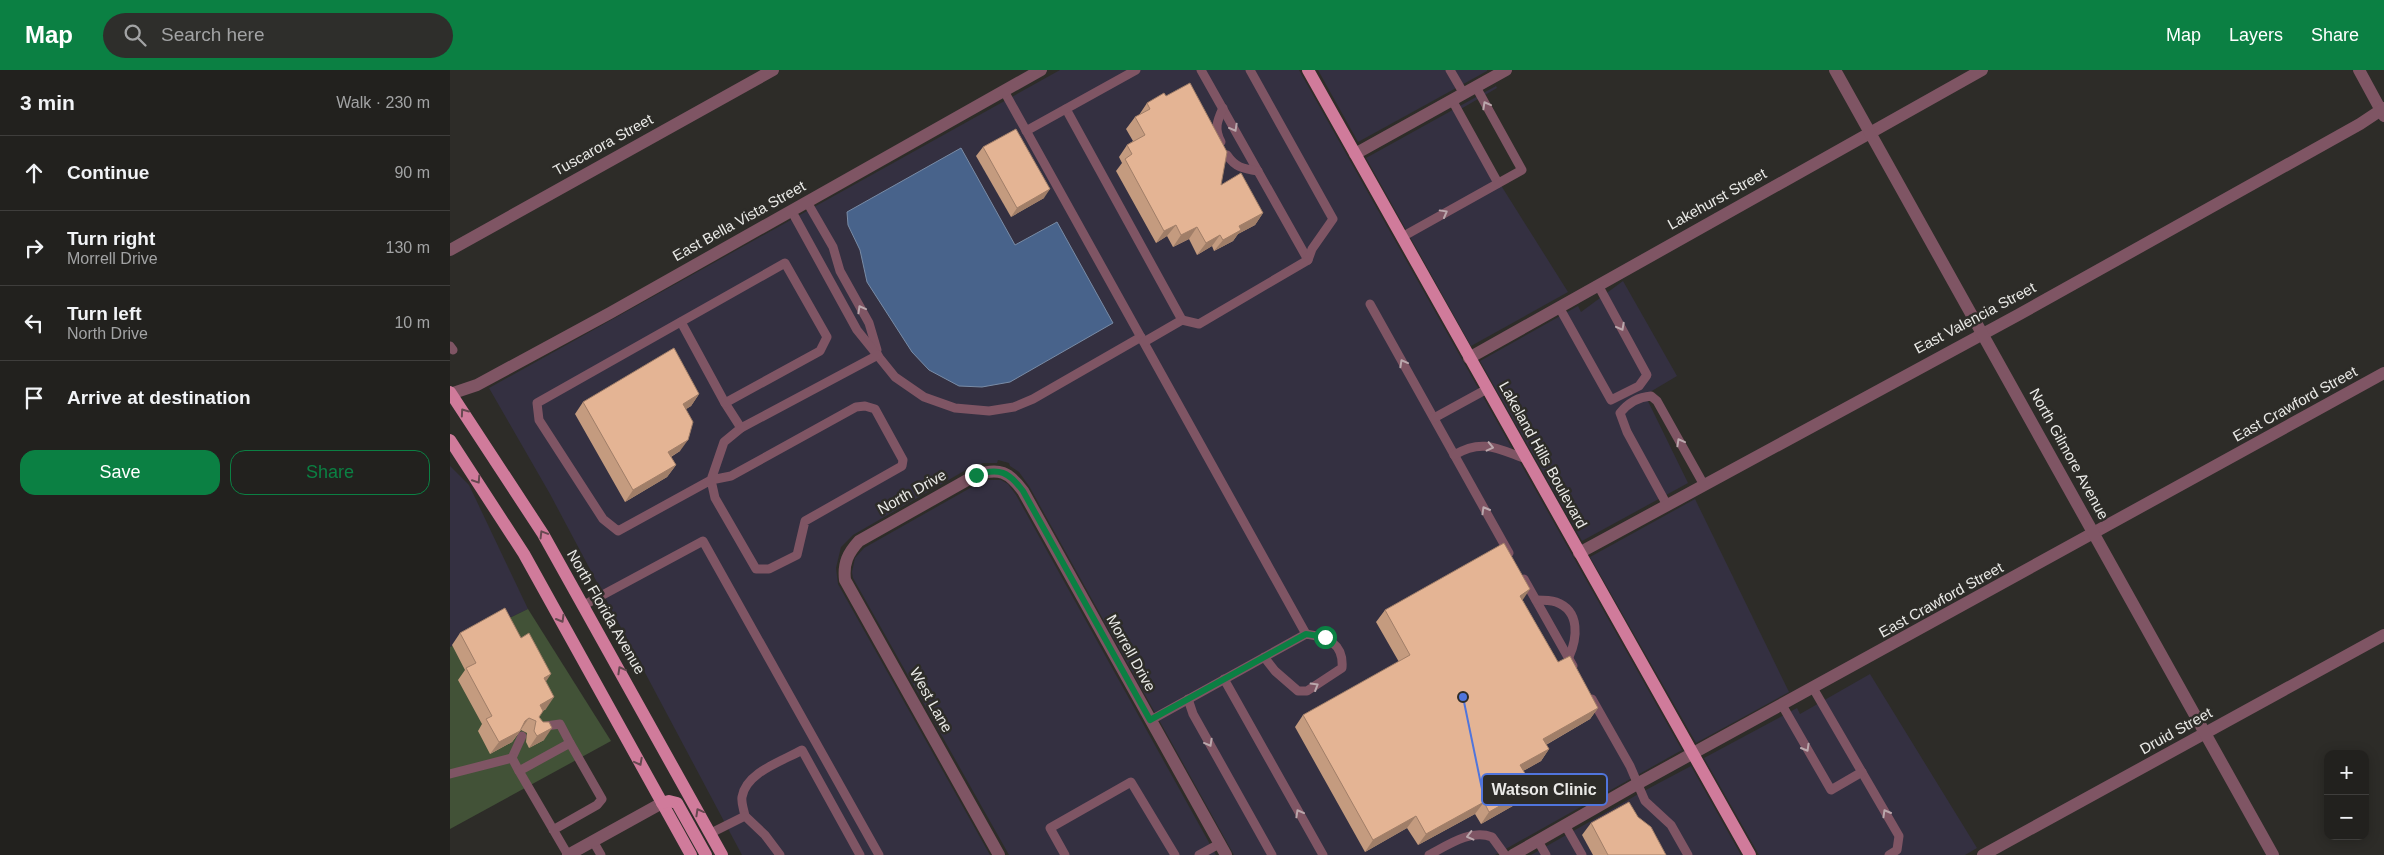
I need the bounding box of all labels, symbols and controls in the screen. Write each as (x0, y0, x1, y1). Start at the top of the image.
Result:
search box (103, 13, 453, 58)
text: Map (25, 21, 73, 48)
icon: search (121, 21, 149, 49)
text: Search here (161, 24, 265, 45)
text: Map (2166, 25, 2201, 45)
text: Layers (2229, 25, 2283, 45)
text: Share (2311, 25, 2359, 45)
text: 3 min (20, 91, 75, 114)
text: Walk · 230 m (336, 94, 430, 111)
one-way arrow (1482, 102, 1492, 111)
street label: Tuscarora Street (550, 110, 656, 179)
one-way arrow (1227, 122, 1237, 131)
icon: ahead (20, 159, 48, 187)
text: Continue (67, 162, 149, 183)
text: 90 m (394, 164, 430, 181)
street label: Lakehurst Street (1665, 164, 1770, 233)
street label: East Bella Vista Street (669, 177, 809, 264)
one-way arrow (1439, 209, 1448, 219)
text: Turn right (67, 228, 155, 249)
icon: right (20, 234, 48, 262)
text: 130 m (386, 239, 430, 256)
text: Morrell Drive (67, 250, 158, 267)
street label: East Valencia Street (1911, 278, 2039, 357)
text: Turn left (67, 303, 142, 324)
one-way arrow (857, 306, 867, 315)
icon: left (20, 309, 48, 337)
text: 10 m (394, 314, 430, 331)
one-way arrow (1615, 322, 1625, 331)
text: North Drive (67, 325, 148, 342)
one-way arrow (1399, 359, 1409, 368)
street label: East Crawford Street (2230, 362, 2360, 445)
street label: Lakeland Hills Boulevard (1496, 378, 1591, 531)
icon: arrive (20, 384, 48, 412)
street label: North Gilmore Avenue (2026, 385, 2113, 522)
text: Arrive at destination (67, 387, 251, 408)
one-way arrow (461, 408, 470, 418)
one-way arrow (1676, 438, 1686, 447)
one-way arrow (1486, 441, 1494, 452)
button: Save (20, 450, 220, 495)
button: Share (230, 450, 430, 495)
route end (965, 464, 988, 487)
street label: North Drive (874, 466, 949, 517)
one-way arrow (471, 474, 480, 484)
one-way arrow (1481, 507, 1491, 516)
one-way arrow (539, 530, 549, 539)
street label: North Florida Avenue (564, 547, 649, 677)
street label: East Crawford Street (1876, 558, 2006, 641)
street label: Morrell Drive (1103, 611, 1159, 694)
one-way arrow (555, 614, 565, 623)
route start (1314, 626, 1337, 649)
street label: West Lane (907, 664, 956, 735)
one-way arrow (617, 666, 627, 675)
one-way arrow (1309, 683, 1318, 693)
street label: Druid Street (2137, 703, 2216, 757)
one-way arrow (1203, 737, 1213, 746)
one-way arrow (1800, 742, 1810, 751)
map controls (2324, 750, 2369, 840)
button: + (2324, 750, 2369, 795)
one-way arrow (633, 756, 643, 765)
callout: Watson Clinic (1482, 774, 1607, 805)
text: Watson Clinic (1491, 781, 1597, 798)
button: − (2324, 795, 2369, 840)
one-way arrow (695, 809, 705, 818)
one-way arrow (1296, 809, 1306, 818)
one-way arrow (1883, 810, 1893, 819)
one-way arrow (1465, 830, 1474, 841)

